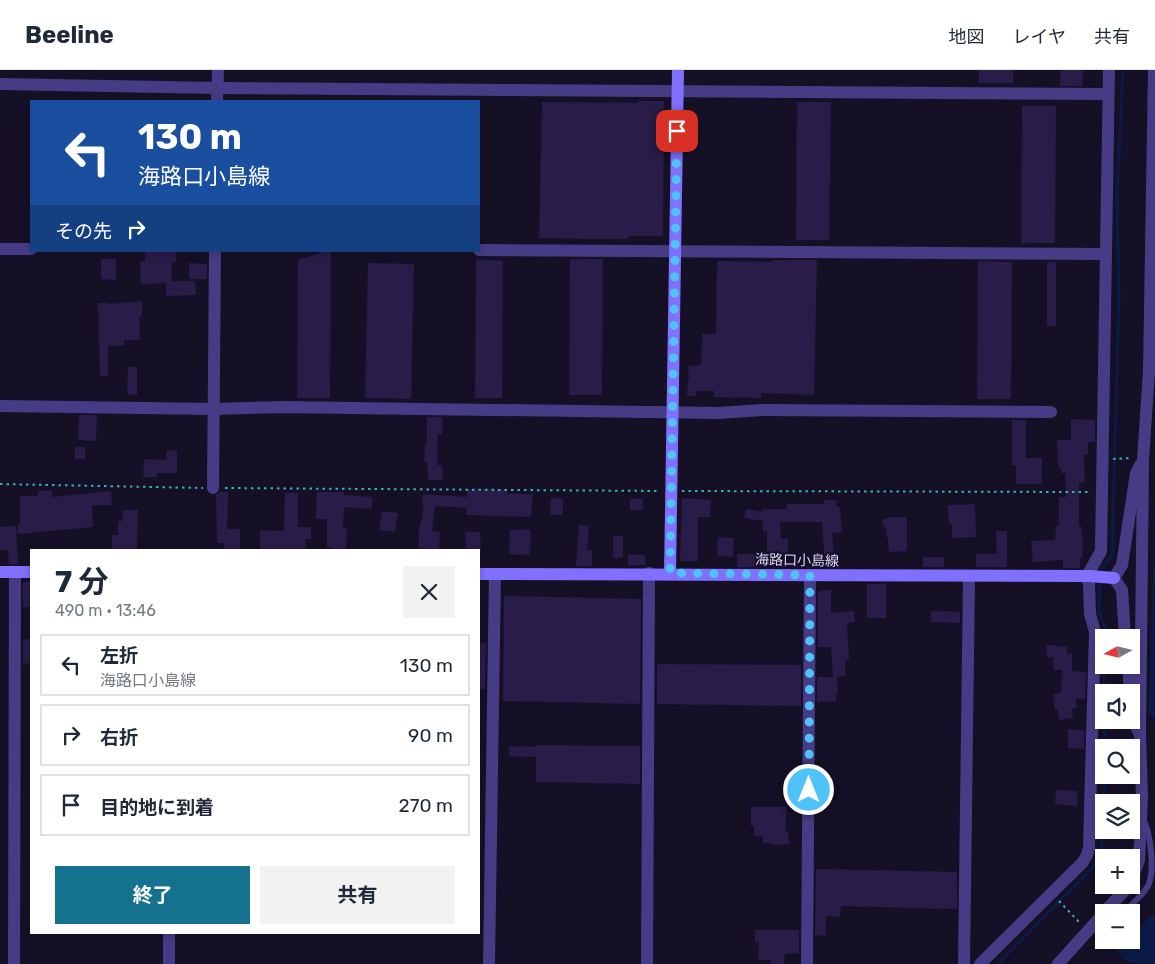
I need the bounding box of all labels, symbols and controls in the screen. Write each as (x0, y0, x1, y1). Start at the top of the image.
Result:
text: Beeline (25, 21, 114, 49)
text: 地図 (949, 26, 985, 48)
text: レイヤ (1013, 26, 1066, 48)
text: 共有 (1094, 26, 1130, 48)
pin (656, 110, 698, 152)
text: 130 m (138, 116, 242, 158)
icon: arrive (663, 117, 691, 145)
icon: left (55, 120, 120, 185)
text: 海路口小島線 (138, 163, 270, 190)
icon: right (122, 215, 150, 243)
text: その先 (55, 220, 112, 243)
street label: 海路口小島線 (755, 551, 839, 570)
text: 7 分 (55, 564, 109, 600)
button: close (403, 566, 455, 618)
text: 490 m · 13:46 (55, 601, 156, 620)
north arrow (1095, 629, 1140, 674)
map controls (1095, 629, 1140, 949)
text: 左折 (100, 644, 138, 667)
icon: left (57, 651, 85, 679)
text: 130 m (400, 654, 453, 677)
text: 海路口小島線 (100, 671, 196, 690)
button: sound (1095, 684, 1140, 729)
icon: right (57, 721, 85, 749)
text: 90 m (408, 724, 453, 747)
text: 右折 (100, 726, 138, 749)
button: search (1095, 739, 1140, 784)
position arrow (782, 763, 834, 815)
icon: arrive (57, 791, 85, 819)
text: 270 m (398, 794, 453, 817)
button: layers (1095, 794, 1140, 839)
text: 目的地に到着 (100, 796, 214, 819)
button: + (1095, 849, 1140, 894)
button: 終了 (55, 866, 250, 924)
button: 共有 (260, 866, 455, 924)
button: − (1095, 904, 1140, 949)

